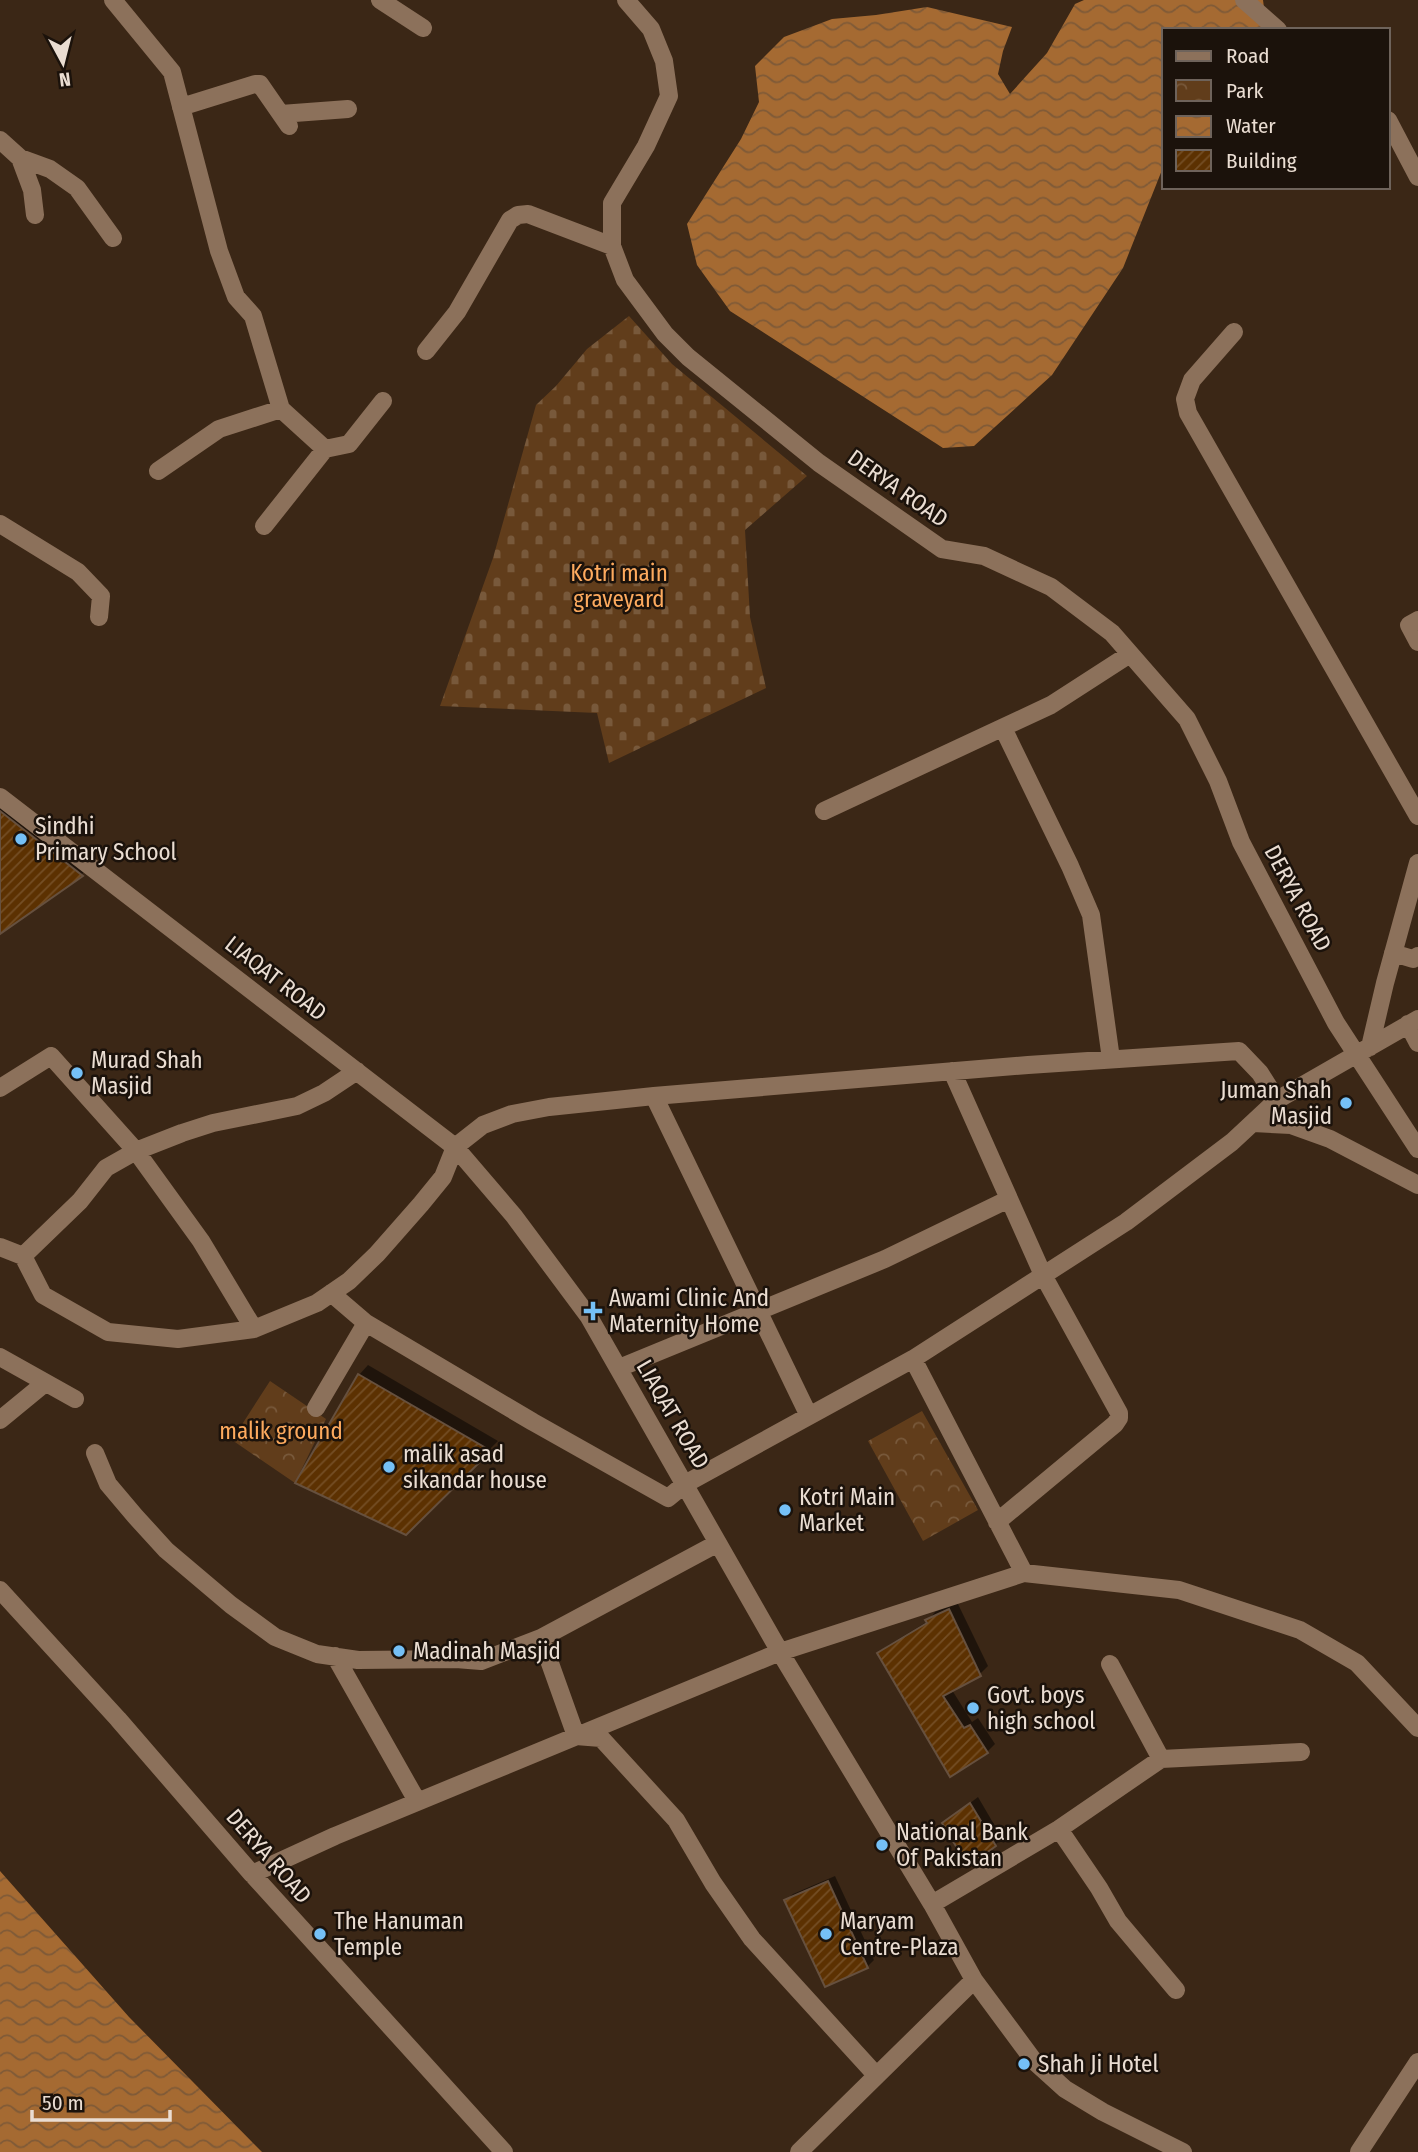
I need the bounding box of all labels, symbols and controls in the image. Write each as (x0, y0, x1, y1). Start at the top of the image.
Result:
north arrow (28, 28, 98, 98)
legend (1162, 28, 1390, 189)
text: Road (1226, 43, 1270, 69)
text: N (58, 67, 72, 91)
text: Park (1226, 78, 1264, 104)
text: Water (1226, 113, 1276, 139)
text: Building (1226, 148, 1297, 174)
street label: DERYA ROAD (842, 443, 954, 533)
park label: Kotri main graveyard (570, 559, 668, 613)
place label: Sindhi Primary School (35, 812, 177, 866)
marker: Sindhi Primary School (13, 831, 29, 847)
street label: DERYA ROAD (1258, 840, 1338, 956)
street label: LIAQAT ROAD (220, 930, 332, 1026)
place label: Murad Shah Masjid (91, 1046, 203, 1100)
marker: Murad Shah Masjid (69, 1065, 85, 1081)
place label: Juman Shah Masjid (1220, 1076, 1332, 1130)
marker: Juman Shah Masjid (1338, 1095, 1354, 1111)
place label: Awami Clinic And Maternity Home (609, 1284, 769, 1338)
marker: Awami Clinic And Maternity Home (583, 1301, 603, 1321)
street label: LIAQAT ROAD (631, 1354, 715, 1474)
park label: malik ground (219, 1417, 343, 1445)
place label: malik asad sikandar house (403, 1440, 547, 1494)
marker: malik asad sikandar house (381, 1459, 397, 1475)
place label: Kotri Main Market (799, 1483, 895, 1537)
marker: Kotri Main Market (777, 1502, 793, 1518)
place label: Madinah Masjid (413, 1637, 561, 1665)
marker: Madinah Masjid (391, 1643, 407, 1659)
place label: Govt. boys high school (987, 1681, 1095, 1735)
marker: Govt. boys high school (965, 1700, 981, 1716)
street label: DERYA ROAD (220, 1803, 318, 1909)
place label: National Bank Of Pakistan (896, 1818, 1028, 1872)
marker: National Bank Of Pakistan (874, 1837, 890, 1853)
place label: The Hanuman Temple (334, 1907, 464, 1961)
place label: Maryam Centre-Plaza (840, 1907, 959, 1961)
marker: The Hanuman Temple (312, 1926, 328, 1942)
marker: Maryam Centre-Plaza (818, 1926, 834, 1942)
place label: Shah Ji Hotel (1038, 2050, 1158, 2078)
marker: Shah Ji Hotel (1016, 2056, 1032, 2072)
scale bar (32, 2078, 170, 2122)
text: 50 m (42, 2090, 84, 2116)

